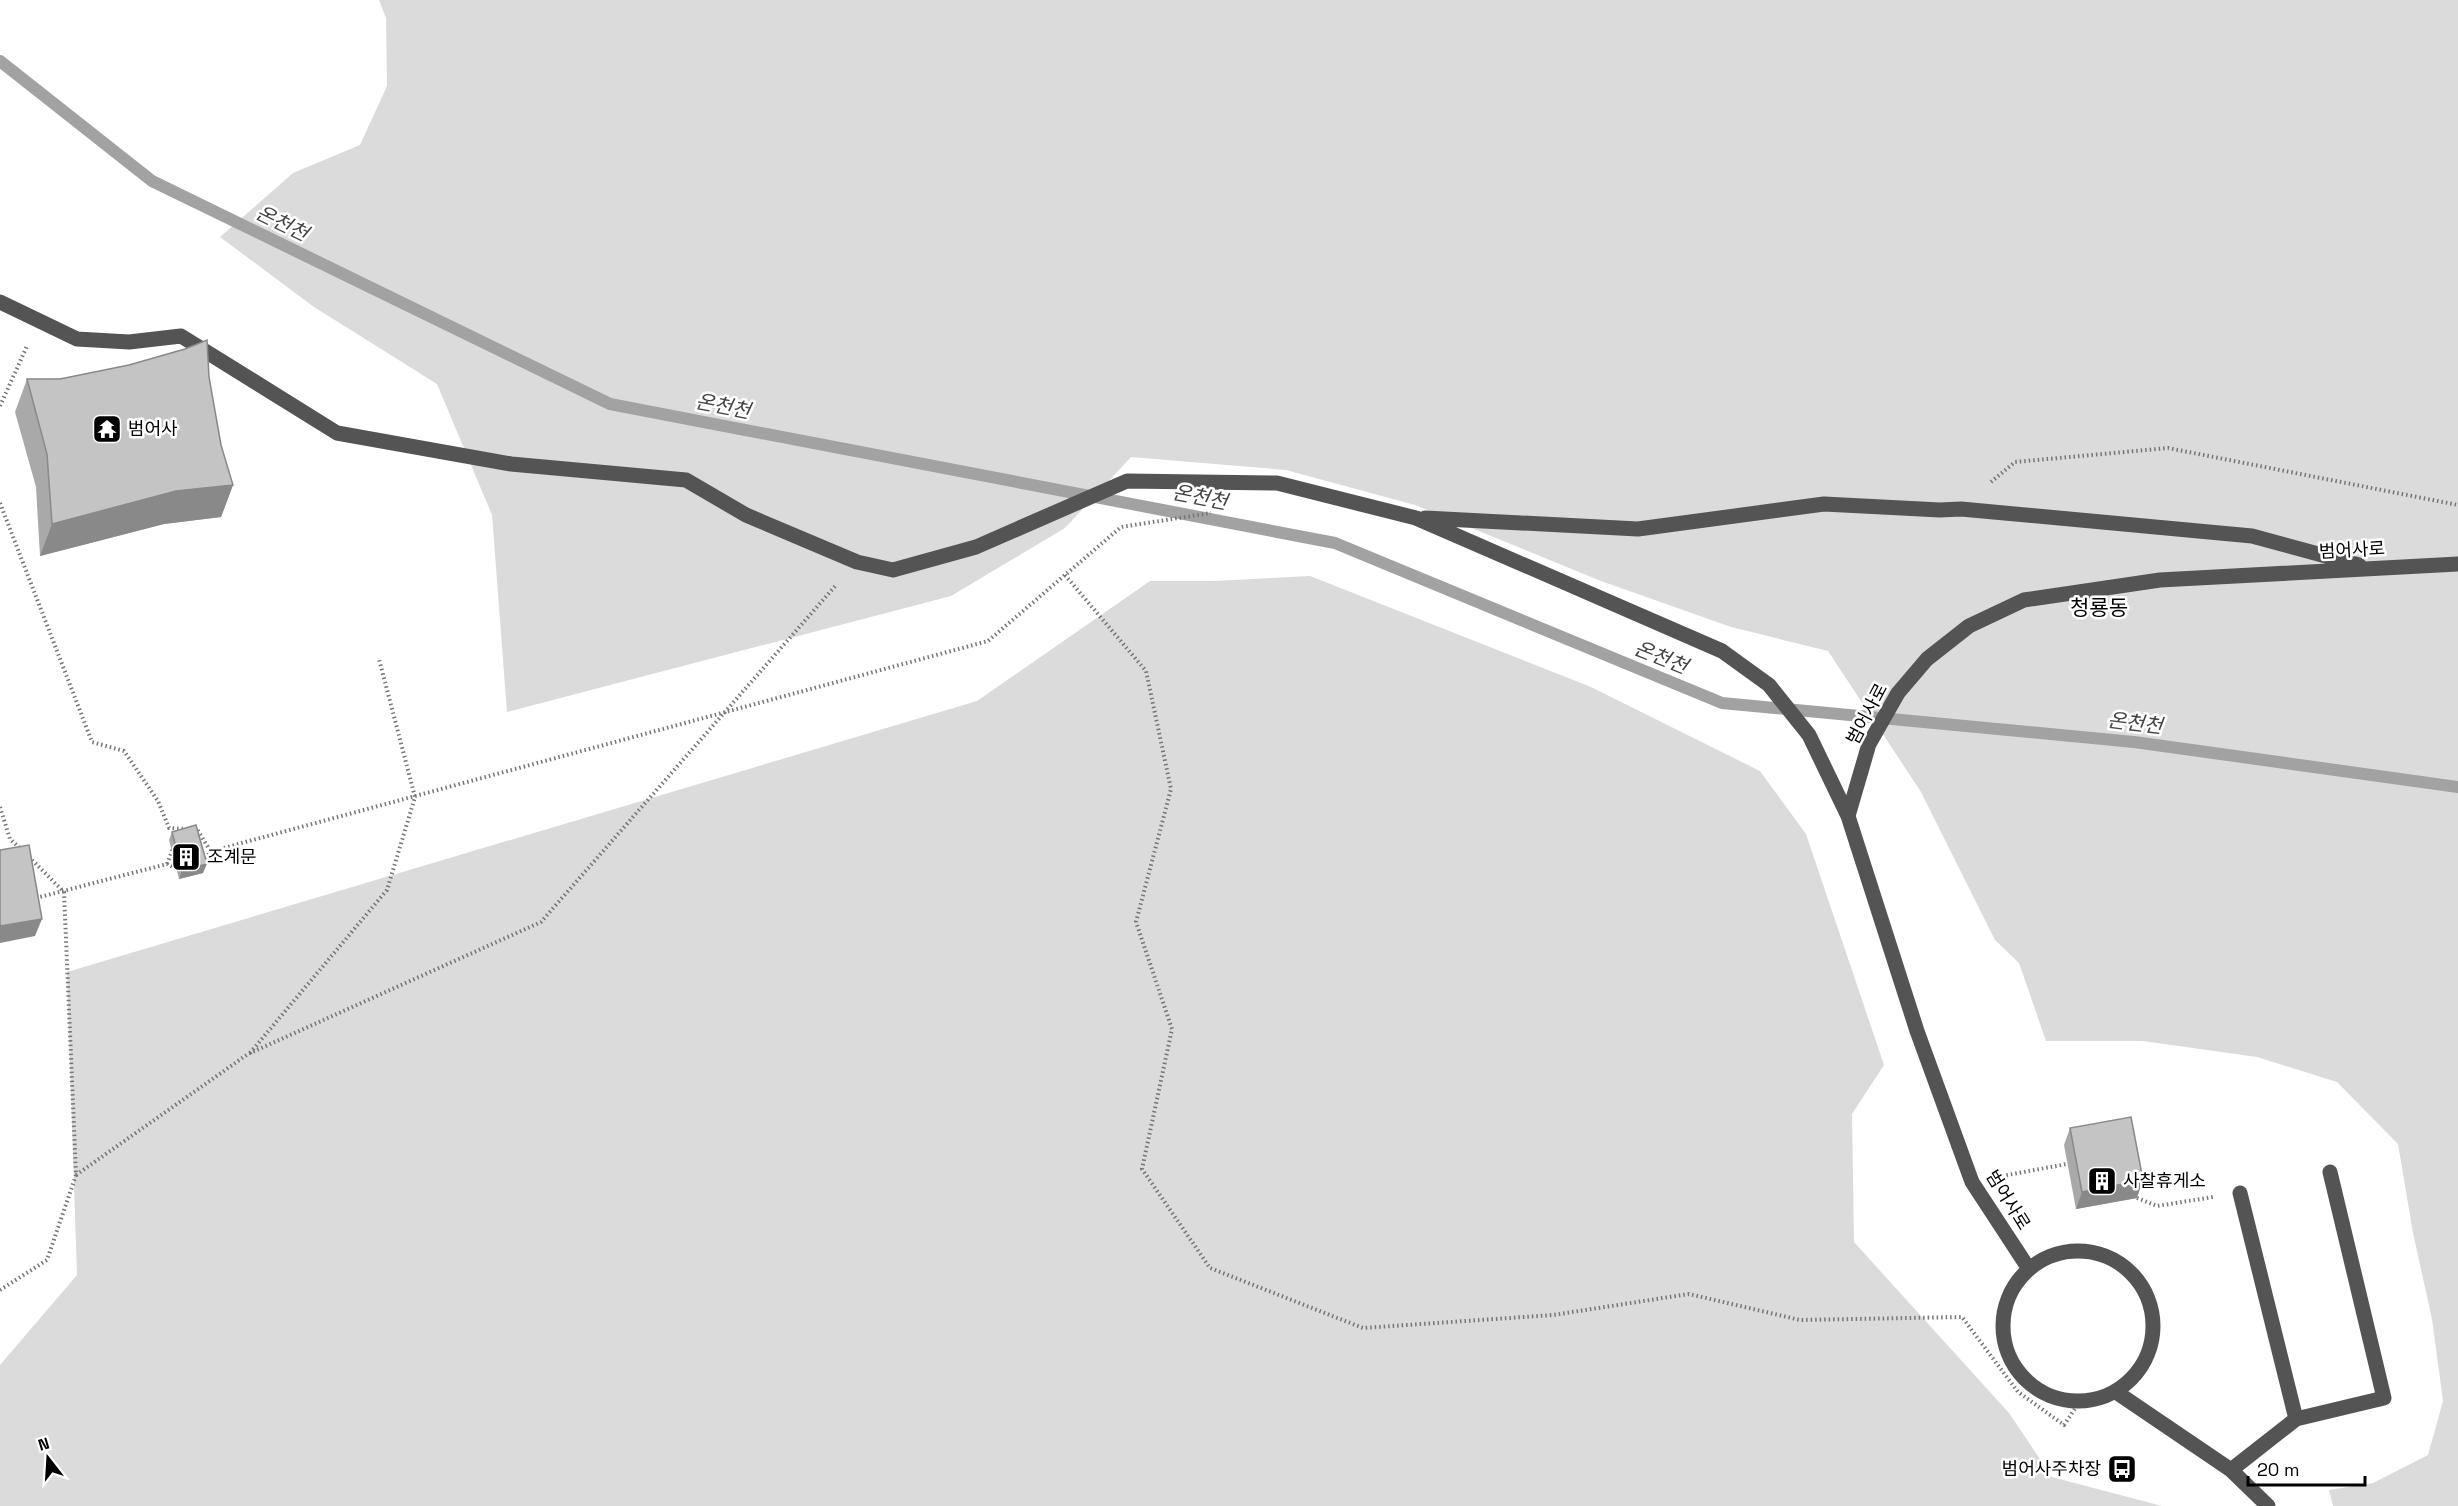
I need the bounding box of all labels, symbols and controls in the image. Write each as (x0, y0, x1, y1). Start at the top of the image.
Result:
water label: 온천천 (251, 199, 315, 248)
water label: 온천천 (693, 388, 755, 425)
temple icon: 범어사 (91, 413, 123, 445)
place label: 범어사 (128, 417, 178, 440)
water label: 온천천 (1170, 479, 1232, 516)
street label: 범어사로 (2318, 536, 2386, 563)
district label: 청룡동 (2070, 594, 2128, 621)
water label: 온천천 (1631, 635, 1694, 680)
street label: 범어사로 (1841, 679, 1892, 748)
water label: 온천천 (2106, 707, 2167, 740)
building icon: 조계문 (170, 841, 202, 873)
place label: 조계문 (207, 845, 257, 868)
building icon: 사찰휴게소 (2086, 1165, 2118, 1197)
street label: 범어사로 (1981, 1166, 2036, 1234)
place label: 사찰휴게소 (2123, 1169, 2206, 1192)
north arrow (18, 1428, 78, 1488)
text: N (36, 1433, 52, 1456)
scale bar (2248, 1449, 2365, 1487)
bus stop icon: 범어사주차장 (2106, 1453, 2138, 1485)
place label: 범어사주차장 (2002, 1457, 2101, 1480)
text: 20 m (2257, 1458, 2300, 1481)

